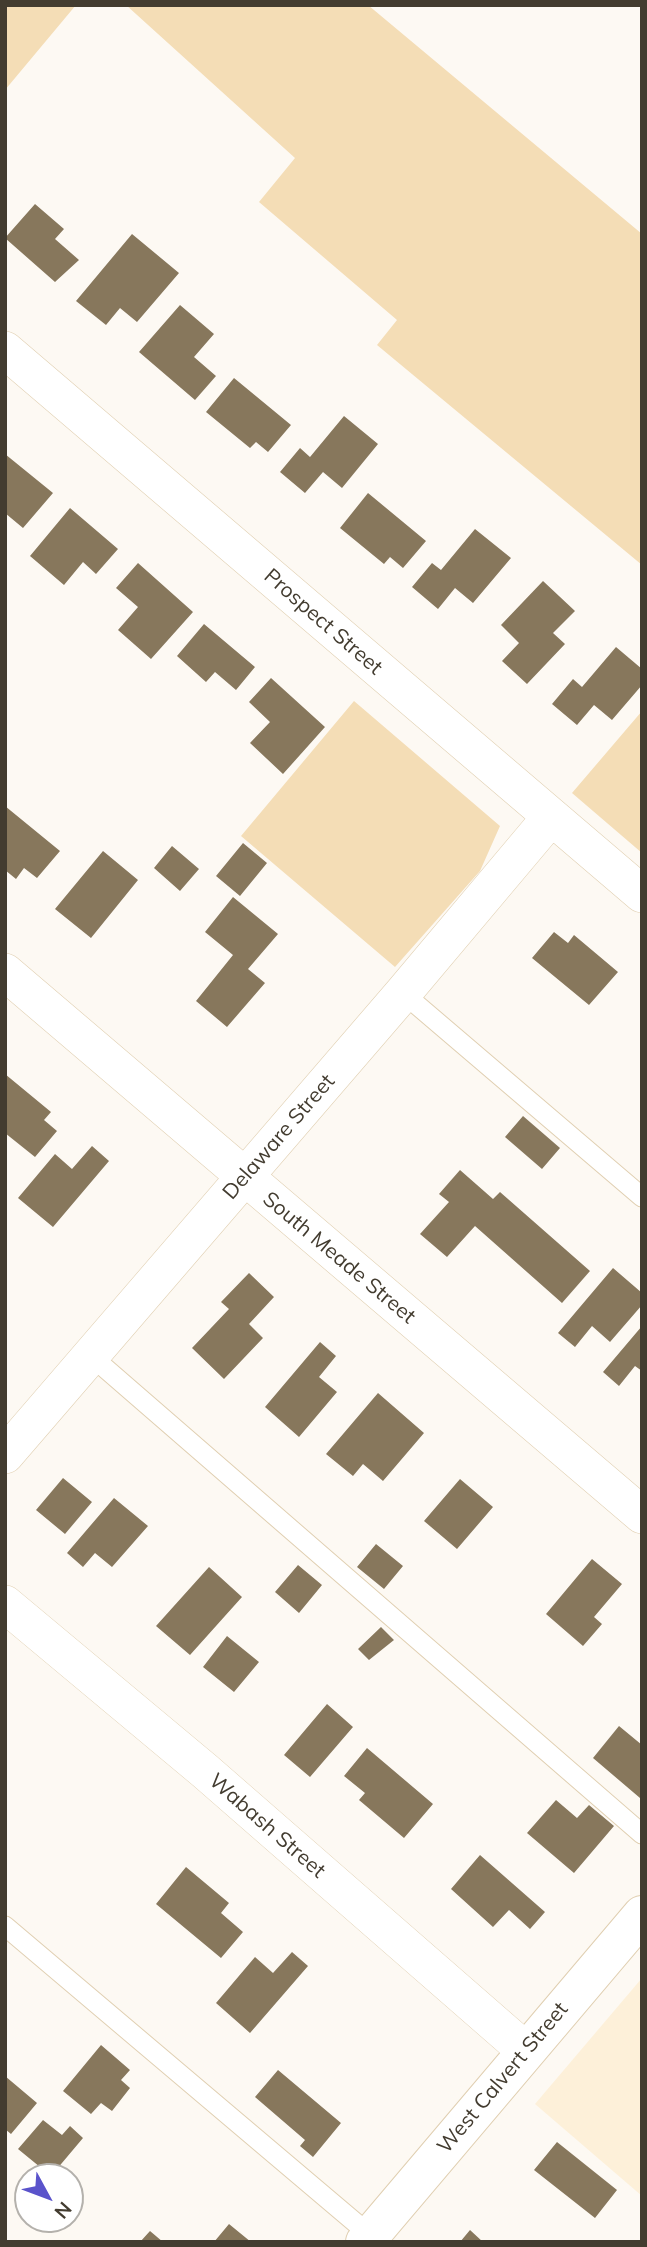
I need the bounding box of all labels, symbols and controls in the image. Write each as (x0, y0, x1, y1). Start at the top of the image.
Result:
street label: Prospect Street (259, 564, 387, 680)
street label: Delaware Street (218, 1069, 340, 1205)
street label: South Meade Street (257, 1187, 421, 1329)
street label: Wabash Street (204, 1769, 330, 1883)
street label: West Calvert Street (432, 1997, 574, 2159)
north arrow (14, 2163, 84, 2233)
text: N (50, 2197, 77, 2224)

